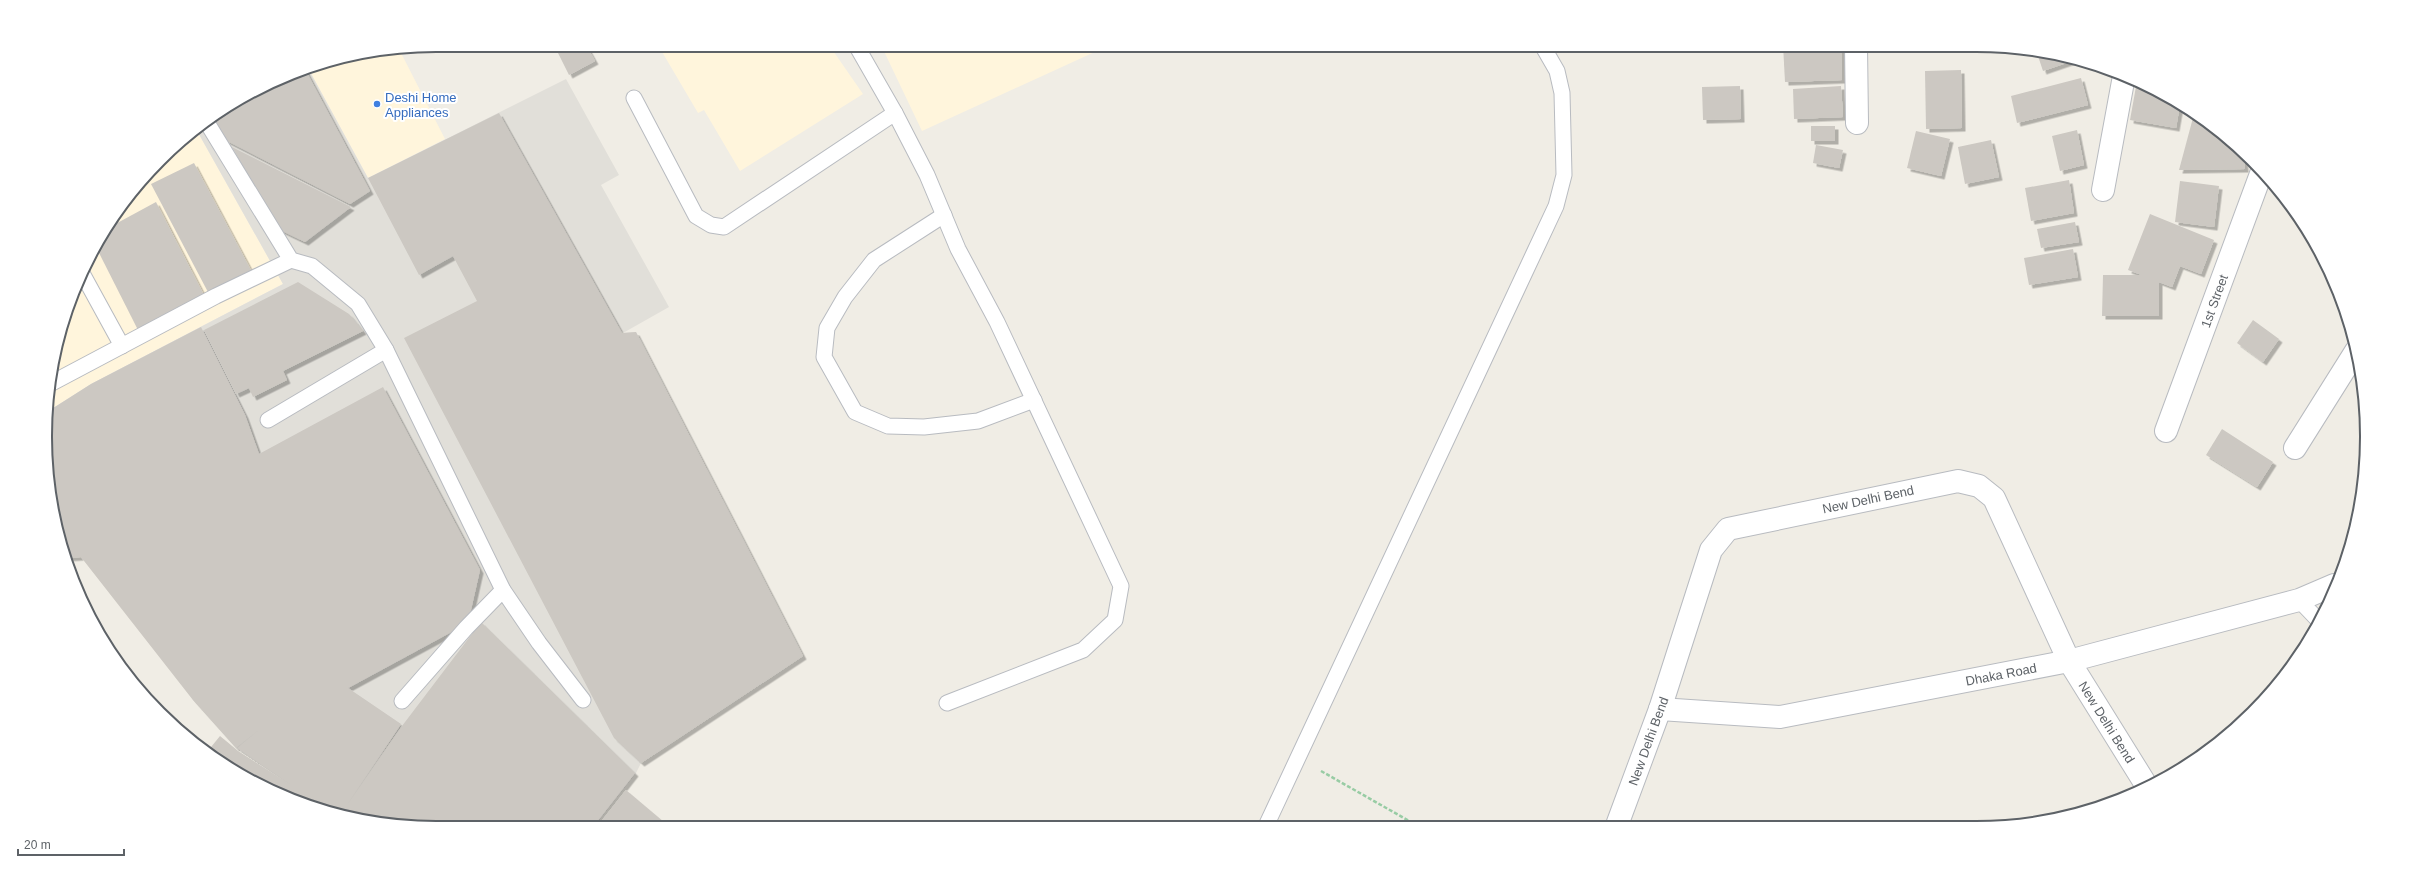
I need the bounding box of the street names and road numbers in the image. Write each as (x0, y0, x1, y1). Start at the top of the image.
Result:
street label: 1st Street (2198, 272, 2231, 330)
street label: New Delhi Bend (1821, 482, 1915, 517)
street label: Dhaka Road (1964, 660, 2038, 689)
street label: New Delhi Bend (2076, 679, 2138, 766)
street label: New Delhi Bend (1625, 695, 1671, 788)

